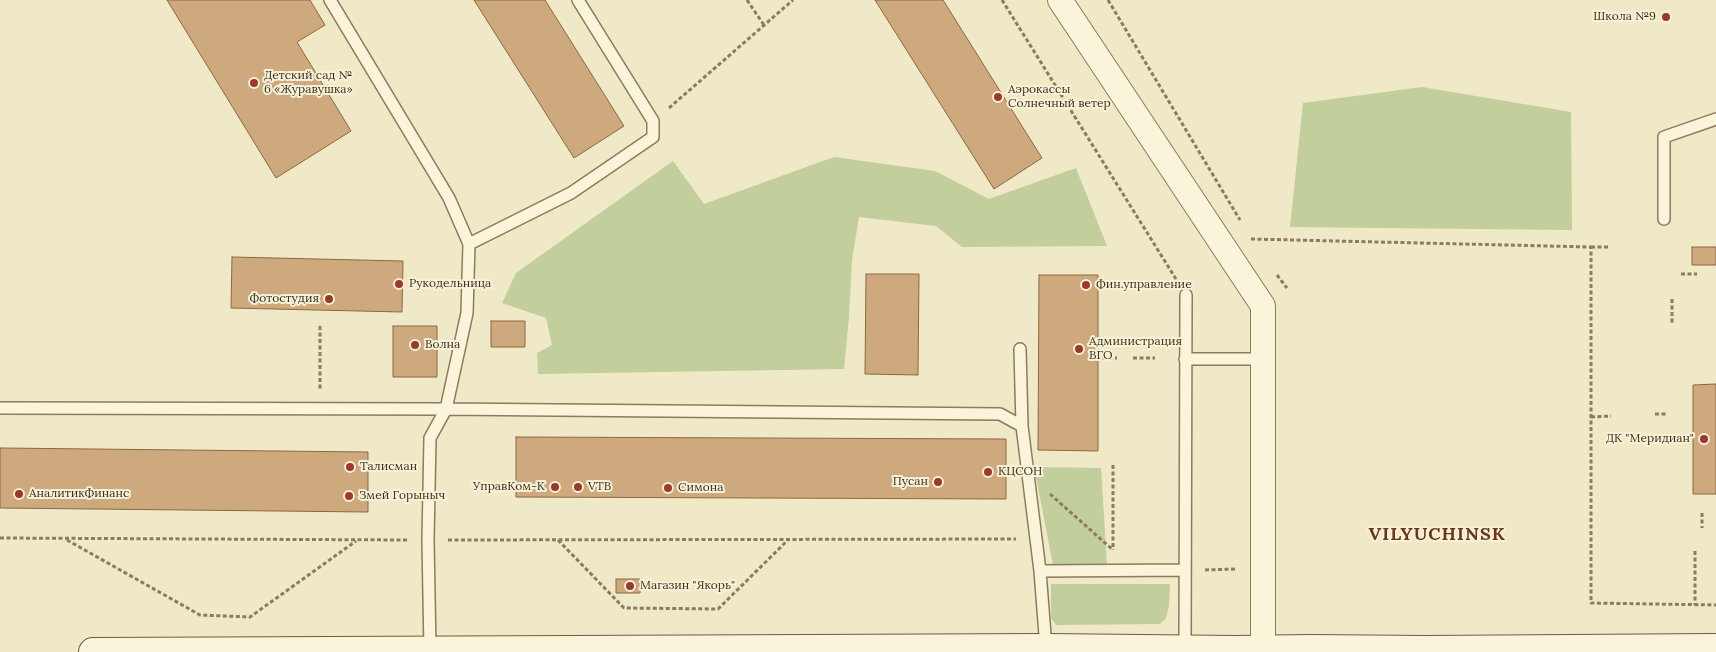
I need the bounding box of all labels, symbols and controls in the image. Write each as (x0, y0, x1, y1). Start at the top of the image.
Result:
place label: Школа №9 (1593, 10, 1656, 24)
marker: Школа №9 (1660, 11, 1672, 23)
place label: Детский сад № 6 «Журавушка» (264, 69, 353, 97)
marker: Детский сад № 6 «Журавушка» (248, 77, 260, 89)
place label: Аэрокассы Солнечный ветер (1008, 83, 1111, 111)
marker: Аэрокассы Солнечный ветер (992, 91, 1004, 103)
place label: Рукодельница (409, 277, 491, 291)
marker: Рукодельница (393, 278, 405, 290)
place label: Фин.управление (1096, 278, 1192, 292)
marker: Фин.управление (1080, 279, 1092, 291)
place label: Фотостудия (249, 292, 319, 306)
marker: Фотостудия (323, 293, 335, 305)
place label: Администрация ВГО (1089, 335, 1182, 363)
place label: Волна (425, 338, 460, 352)
marker: Волна (409, 339, 421, 351)
marker: Администрация ВГО (1073, 343, 1085, 355)
place label: ДК "Меридиан" (1606, 432, 1694, 446)
marker: ДК "Меридиан" (1698, 433, 1710, 445)
place label: Талисман (360, 460, 417, 474)
marker: Талисман (344, 461, 356, 473)
place label: КЦСОН (998, 465, 1042, 479)
marker: КЦСОН (982, 466, 994, 478)
place label: Пусан (893, 475, 928, 489)
marker: Пусан (932, 476, 944, 488)
place label: УправКом-К (473, 480, 545, 494)
place label: VTB (588, 480, 611, 494)
marker: УправКом-К (549, 481, 561, 493)
marker: VTB (572, 481, 584, 493)
place label: Симона (678, 481, 723, 495)
marker: Симона (662, 482, 674, 494)
place label: АналитикФинанс (29, 487, 129, 501)
marker: АналитикФинанс (13, 488, 25, 500)
place label: Змей Горыныч (359, 489, 445, 503)
marker: Змей Горыныч (343, 490, 355, 502)
district label: VILYUCHINSK (1367, 524, 1507, 546)
place label: Магазин "Якорь" (640, 579, 735, 593)
marker: Магазин "Якорь" (624, 580, 636, 592)

